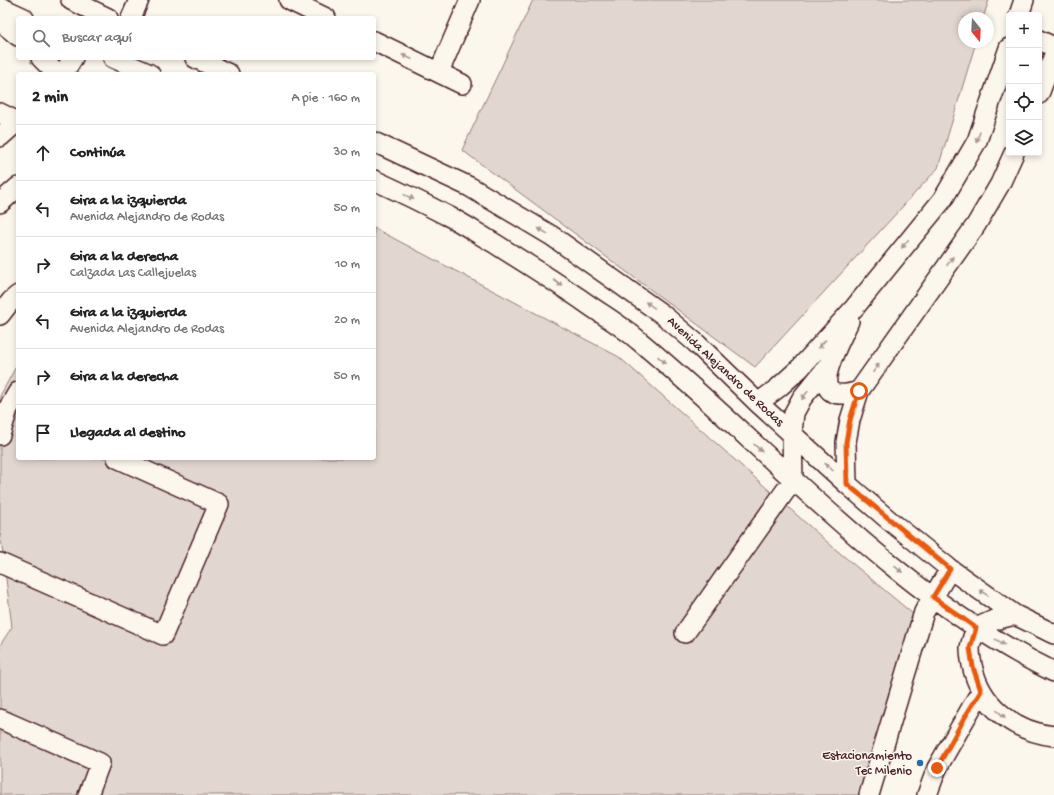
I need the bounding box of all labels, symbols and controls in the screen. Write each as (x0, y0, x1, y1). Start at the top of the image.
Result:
north arrow (958, 12, 994, 48)
map controls (1006, 12, 1042, 156)
button: + (1006, 12, 1042, 48)
search box (16, 16, 376, 60)
icon: search (30, 27, 52, 49)
text: Buscar aquí (62, 29, 132, 47)
button: − (1006, 48, 1042, 84)
one-way arrow (401, 54, 412, 60)
button: locate (1006, 84, 1042, 120)
text: 2 min (32, 88, 68, 108)
text: A pie · 160 m (292, 91, 360, 106)
button: layers (1006, 120, 1042, 156)
one-way arrow (975, 132, 981, 144)
icon: ahead (32, 142, 54, 164)
text: Continúa (70, 144, 125, 162)
text: 30 m (334, 145, 360, 160)
text: Gira a la izquierda (70, 192, 186, 210)
one-way arrow (403, 194, 415, 200)
icon: left (32, 198, 54, 220)
text: 50 m (333, 201, 360, 216)
text: Avenida Alejandro de Rodas (70, 210, 224, 225)
one-way arrow (537, 227, 549, 234)
one-way arrow (901, 239, 910, 250)
text: Gira a la derecha (70, 248, 178, 266)
icon: right (32, 254, 54, 276)
one-way arrow (946, 256, 954, 266)
text: 10 m (335, 257, 360, 272)
text: Calzada Las Callejuelas (70, 266, 196, 281)
one-way arrow (552, 279, 563, 287)
one-way arrow (644, 301, 655, 309)
text: Gira a la izquierda (70, 304, 186, 322)
icon: left (32, 310, 54, 332)
text: 20 m (334, 313, 360, 328)
street label: Avenida Alejandro de Rodas (664, 314, 787, 431)
text: Avenida Alejandro de Rodas (70, 322, 224, 337)
one-way arrow (817, 339, 826, 349)
one-way arrow (657, 356, 667, 365)
one-way arrow (872, 363, 880, 373)
icon: right (32, 366, 54, 388)
text: Gira a la derecha (70, 368, 178, 386)
text: 50 m (333, 369, 360, 384)
route start (850, 382, 868, 400)
one-way arrow (800, 390, 809, 401)
icon: arrive (32, 422, 54, 444)
text: Llegada al destino (70, 424, 186, 442)
one-way arrow (753, 443, 763, 453)
one-way arrow (824, 463, 834, 472)
one-way arrow (893, 565, 904, 574)
one-way arrow (979, 589, 990, 597)
one-way arrow (994, 638, 1006, 645)
one-way arrow (995, 709, 1006, 718)
place label: Estacionamiento Tec Milenio (822, 749, 912, 779)
marker: Estacionamiento Tec Milenio (915, 758, 925, 768)
route end (928, 759, 946, 777)

